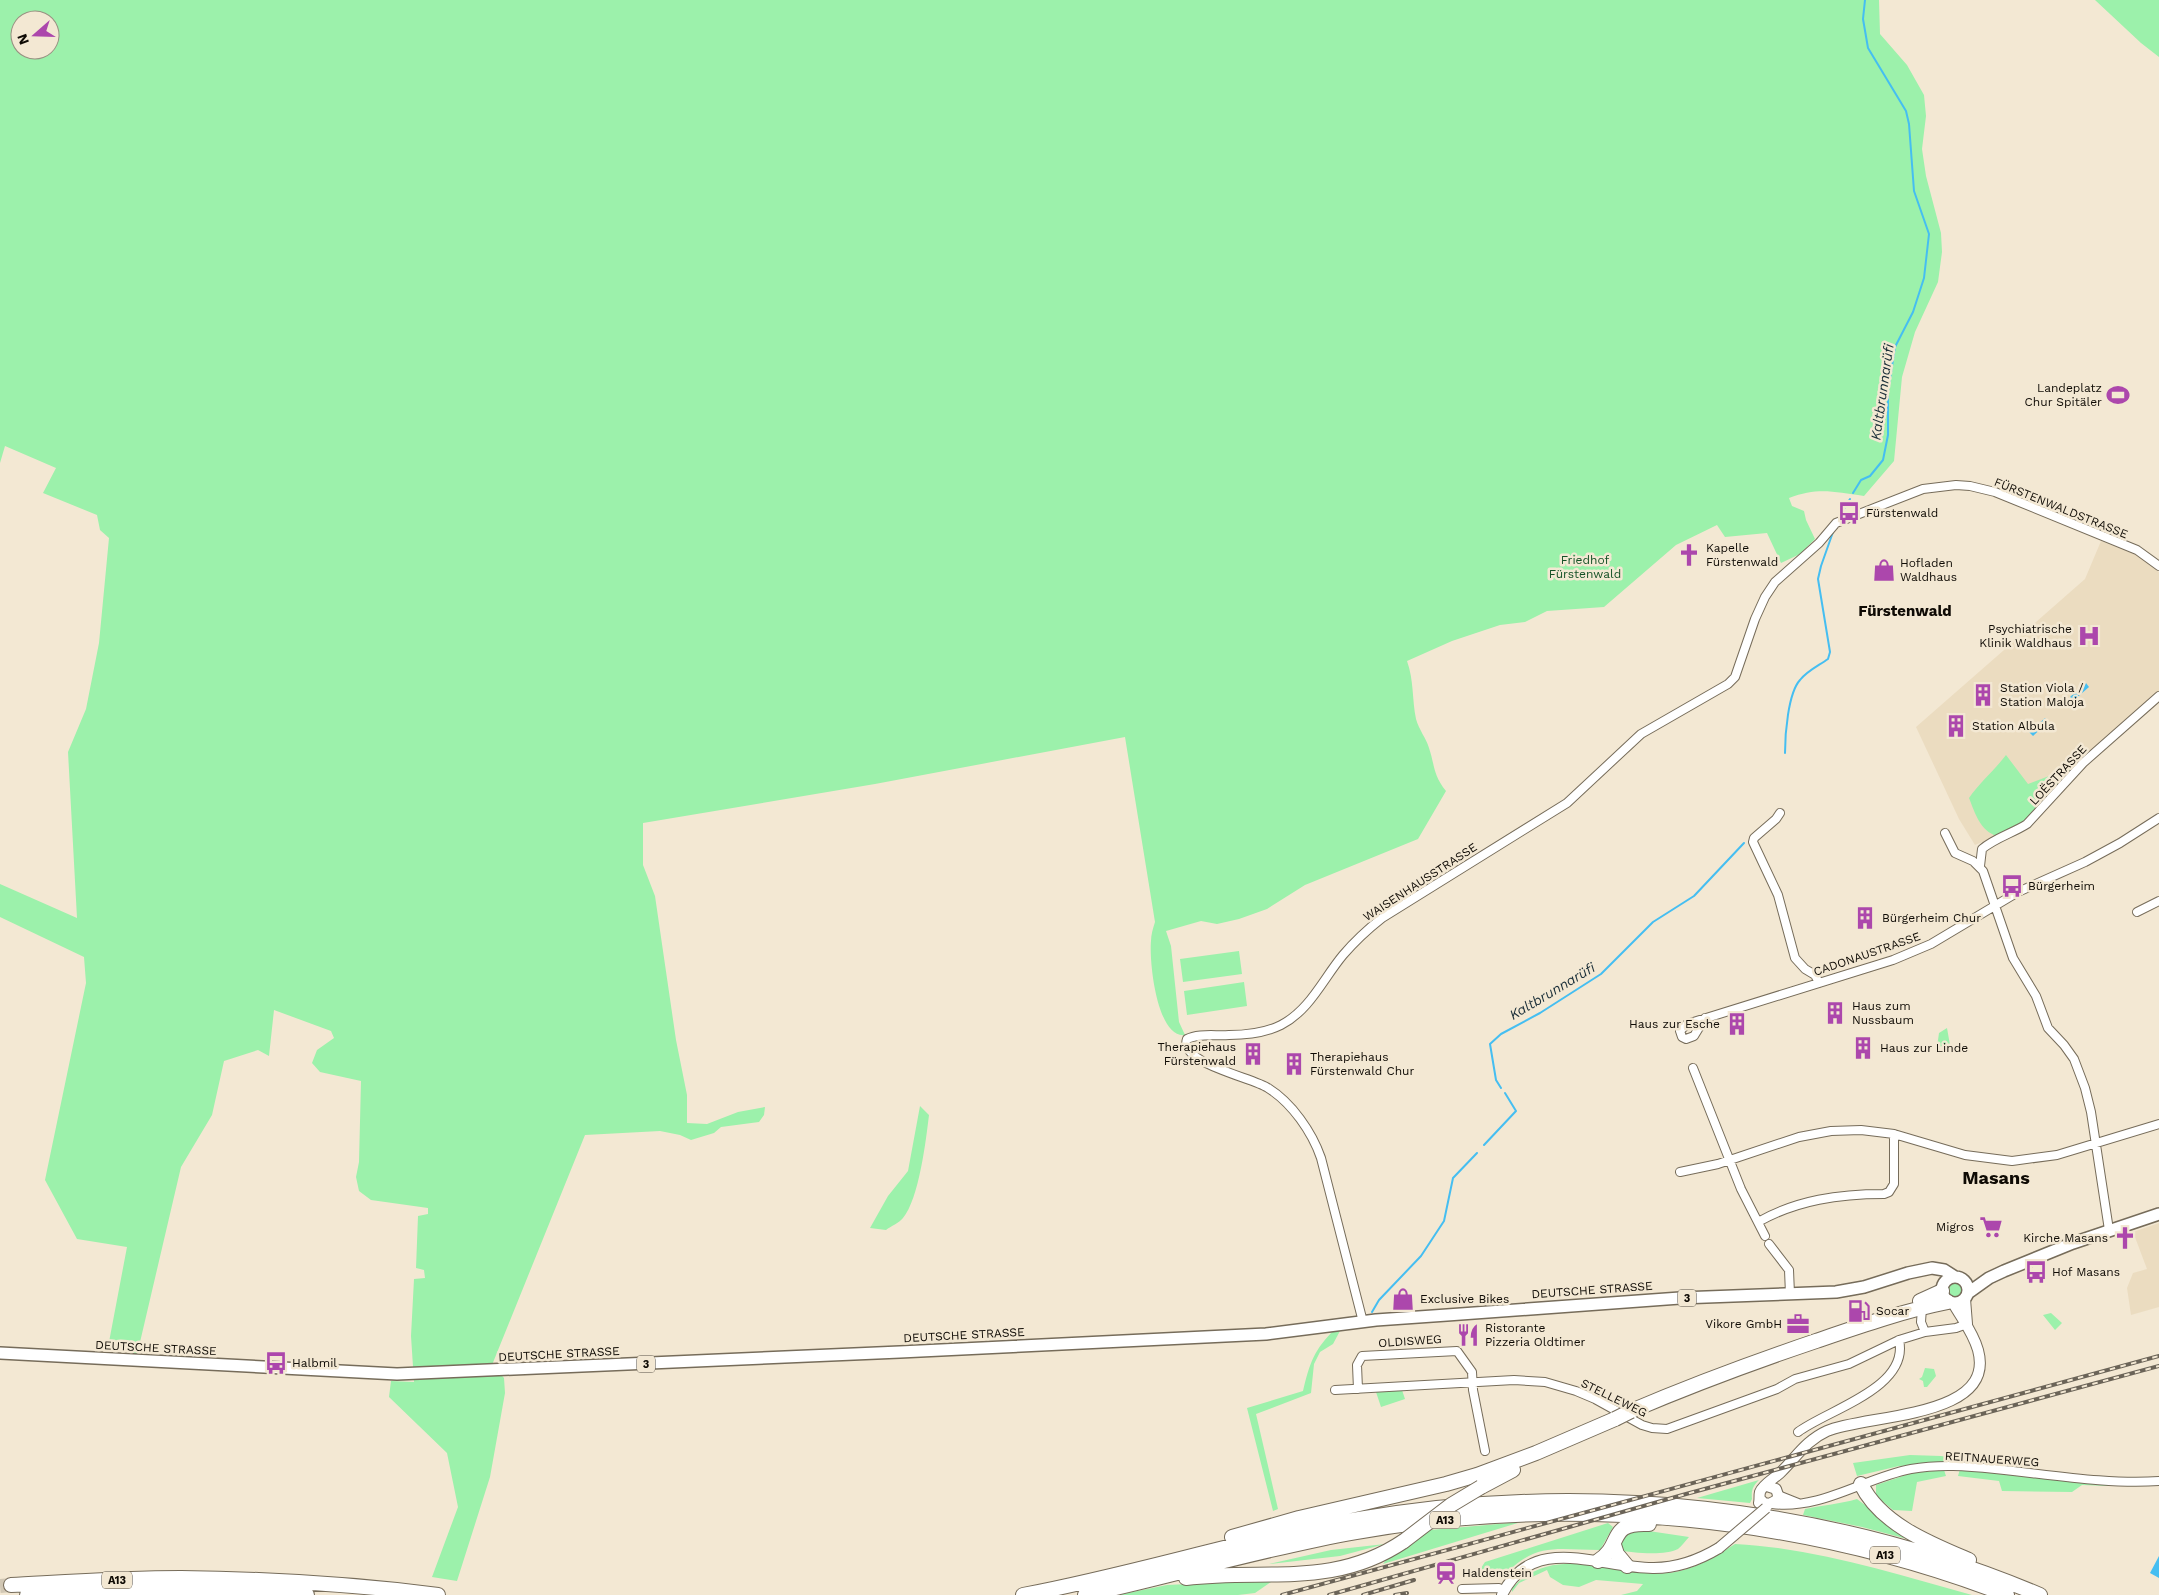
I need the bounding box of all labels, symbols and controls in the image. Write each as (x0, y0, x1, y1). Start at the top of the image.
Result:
north arrow (10, 10, 60, 60)
text: N (13, 32, 32, 47)
water label: Kaltbrunnarüfi (1867, 342, 1897, 441)
place label: Landeplatz Chur Spitäler (2025, 381, 2102, 409)
sports icon: Landeplatz Chur Spitäler (2105, 382, 2131, 408)
street label: FÜRSTENWALDSTRASSE (1992, 475, 2130, 541)
bus stop icon: Fürstenwald (1836, 500, 1862, 526)
place label: Fürstenwald (1866, 506, 1938, 520)
place label: Kapelle Fürstenwald (1706, 541, 1778, 569)
church icon: Kapelle Fürstenwald (1676, 542, 1702, 568)
park label: Friedhof Fürstenwald (1549, 553, 1621, 581)
place label: Hofladen Waldhaus (1900, 556, 1957, 584)
shop icon: Hofladen Waldhaus (1871, 557, 1897, 583)
district label: Fürstenwald (1858, 602, 1952, 620)
place label: Psychiatrische Klinik Waldhaus (1979, 622, 2072, 650)
hospital icon: Psychiatrische Klinik Waldhaus (2076, 623, 2102, 649)
place label: Station Viola / Station Maloja (2000, 681, 2084, 709)
building icon: Station Viola / Station Maloja (1970, 682, 1996, 708)
building icon: Station Albula (1943, 713, 1969, 739)
place label: Station Albula (1972, 719, 2055, 733)
street label: LOËSTRASSE (2027, 742, 2090, 808)
street label: WAISENHAUSSTRASSE (1361, 840, 1480, 924)
bus stop icon: Bürgerheim (1999, 873, 2025, 899)
place label: Bürgerheim (2028, 879, 2095, 893)
building icon: Bürgerheim Chur (1852, 905, 1878, 931)
place label: Bürgerheim Chur (1882, 911, 1981, 925)
street label: CADONAUSTRASSE (1812, 929, 1923, 979)
water label: Kaltbrunnarüfi (1506, 959, 1599, 1023)
place label: Haus zum Nussbaum (1852, 999, 1914, 1027)
building icon: Haus zum Nussbaum (1822, 1000, 1848, 1026)
building icon: Haus zur Esche (1724, 1011, 1750, 1037)
place label: Haus zur Esche (1629, 1017, 1720, 1031)
building icon: Haus zur Linde (1850, 1035, 1876, 1061)
place label: Therapiehaus Fürstenwald (1158, 1040, 1236, 1068)
building icon: Therapiehaus Fürstenwald (1240, 1041, 1266, 1067)
place label: Haus zur Linde (1880, 1041, 1968, 1055)
place label: Therapiehaus Fürstenwald Chur (1310, 1050, 1415, 1078)
building icon: Therapiehaus Fürstenwald Chur (1281, 1051, 1307, 1077)
district label: Masans (1962, 1167, 2030, 1188)
supermarket icon: Migros (1978, 1214, 2004, 1240)
place label: Migros (1936, 1220, 1974, 1234)
church icon: Kirche Masans (2112, 1225, 2138, 1251)
place label: Kirche Masans (2023, 1231, 2108, 1245)
bus stop icon: Hof Masans (2023, 1259, 2049, 1285)
place label: Hof Masans (2052, 1265, 2120, 1279)
street label: DEUTSCHE STRASSE (1531, 1279, 1653, 1301)
shop icon: Exclusive Bikes (1390, 1286, 1416, 1312)
road number: 3 (1678, 1290, 1696, 1306)
place label: Exclusive Bikes (1420, 1292, 1509, 1306)
fuel station icon: Socar (1846, 1298, 1872, 1324)
place label: Socar (1876, 1304, 1909, 1318)
office icon: Vikore GmbH (1785, 1311, 1811, 1337)
place label: Vikore GmbH (1705, 1317, 1782, 1331)
place label: Ristorante Pizzeria Oldtimer (1485, 1321, 1586, 1349)
restaurant icon: Ristorante Pizzeria Oldtimer (1455, 1322, 1481, 1348)
street label: DEUTSCHE STRASSE (903, 1325, 1025, 1345)
street label: OLDISWEG (1378, 1332, 1442, 1350)
street label: DEUTSCHE STRASSE (95, 1338, 217, 1358)
street label: DEUTSCHE STRASSE (498, 1344, 620, 1364)
bus stop icon: Halbmil (263, 1350, 289, 1376)
place label: Halbmil (292, 1356, 337, 1370)
road number: 3 (637, 1356, 655, 1372)
street label: STELLEWEG (1579, 1376, 1649, 1420)
street label: REITNAUERWEG (1944, 1449, 2040, 1469)
road number: A13 (1430, 1512, 1460, 1528)
road number: A13 (1870, 1546, 1900, 1564)
station icon: Haldenstein (1433, 1560, 1459, 1586)
place label: Haldenstein (1462, 1566, 1532, 1580)
road number: A13 (102, 1572, 132, 1588)

